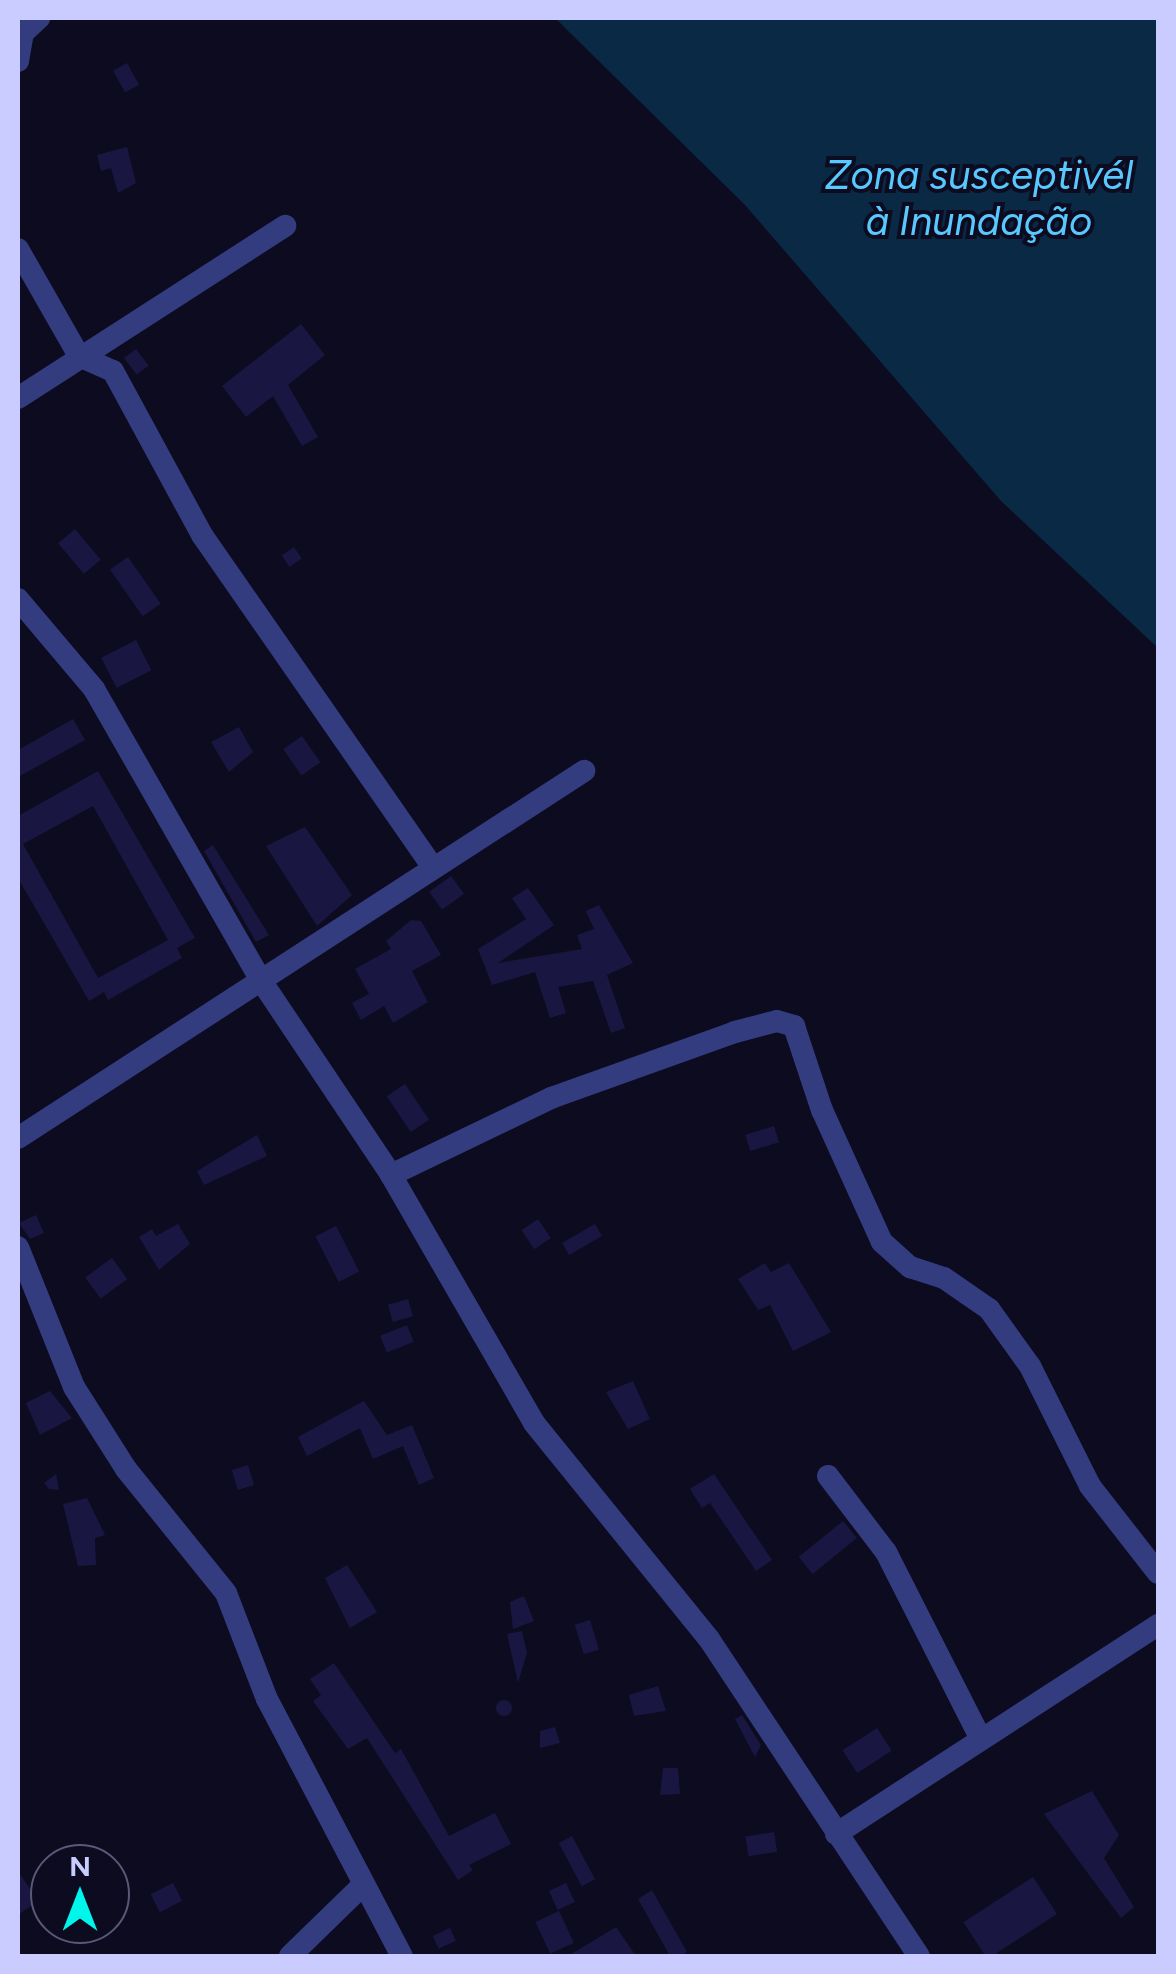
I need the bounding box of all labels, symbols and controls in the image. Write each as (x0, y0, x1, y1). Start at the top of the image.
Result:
water label: Zona susceptivél à Inundação (825, 151, 1133, 245)
north arrow (30, 1844, 130, 1944)
text: N (69, 1849, 91, 1883)

